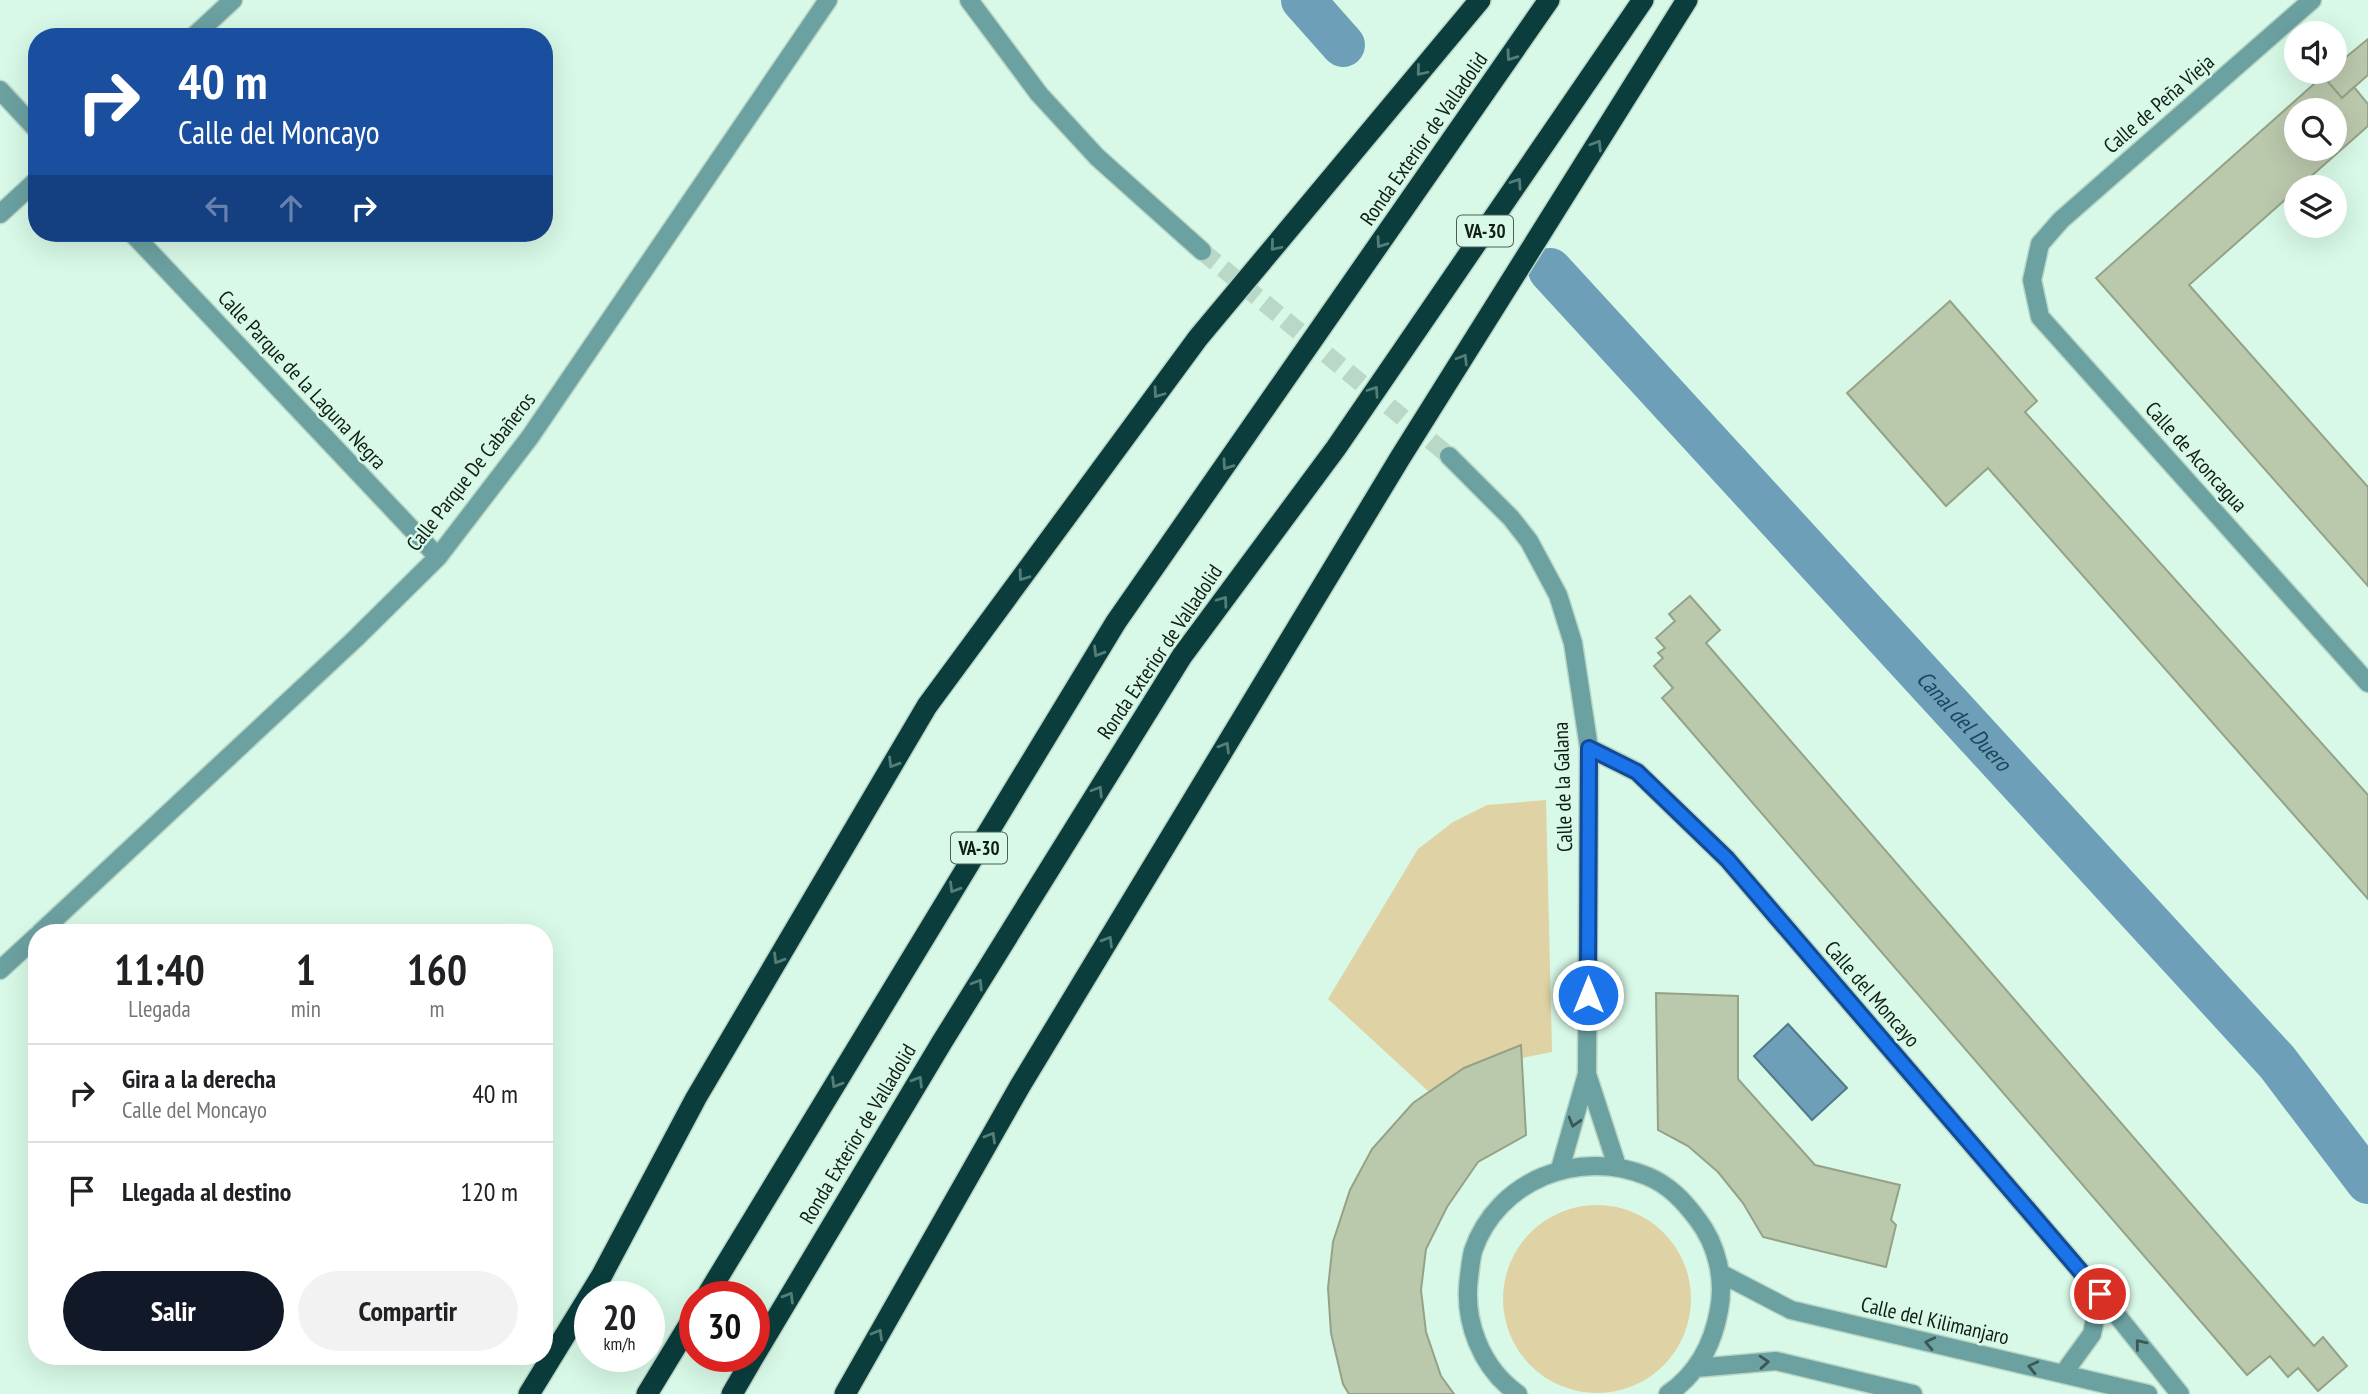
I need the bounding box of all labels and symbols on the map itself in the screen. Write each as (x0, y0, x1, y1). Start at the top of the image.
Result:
street label: Ronda Exterior de Valladolid (1354, 47, 1493, 230)
one-way arrow (1507, 48, 1519, 61)
street label: Calle de Peña Vieja (2098, 48, 2220, 159)
one-way arrow (1417, 63, 1429, 76)
one-way arrow (1589, 140, 1602, 153)
one-way arrow (1509, 178, 1522, 191)
road number: VA-30 (1457, 216, 1513, 246)
one-way arrow (1377, 235, 1389, 248)
one-way arrow (1271, 238, 1283, 251)
street label: Calle Parque de la Laguna Negra (212, 284, 392, 475)
one-way arrow (1454, 353, 1467, 366)
one-way arrow (1153, 385, 1166, 398)
one-way arrow (1366, 386, 1379, 399)
street label: Calle Parque De Cabañeros (400, 387, 541, 557)
street label: Calle de Aconcagua (2140, 396, 2253, 518)
one-way arrow (1223, 457, 1235, 470)
street label: Ronda Exterior de Valladolid (1091, 559, 1228, 744)
one-way arrow (1018, 569, 1031, 581)
one-way arrow (1215, 596, 1227, 609)
one-way arrow (1093, 645, 1106, 658)
water label: Canal del Duero (1911, 664, 2019, 778)
street label: Calle de la Galana (1547, 721, 1578, 853)
one-way arrow (1217, 741, 1230, 754)
one-way arrow (889, 756, 902, 769)
one-way arrow (1090, 785, 1103, 798)
road number: VA-30 (951, 832, 1007, 863)
one-way arrow (950, 881, 963, 894)
street label: Calle del Moncayo (1819, 935, 1926, 1052)
one-way arrow (1099, 936, 1112, 949)
one-way arrow (773, 952, 786, 965)
position arrow (1551, 958, 1625, 1032)
one-way arrow (969, 978, 982, 991)
street label: Ronda Exterior de Valladolid (793, 1039, 922, 1229)
one-way arrow (832, 1075, 845, 1088)
one-way arrow (910, 1075, 923, 1088)
one-way arrow (1567, 1116, 1582, 1128)
one-way arrow (983, 1131, 996, 1144)
pin (2070, 1264, 2130, 1324)
speed limit sign: 30 (679, 1281, 770, 1372)
street label: Calle del Kilimanjaro (1858, 1290, 2012, 1351)
one-way arrow (781, 1292, 794, 1305)
one-way arrow (870, 1329, 883, 1342)
one-way arrow (1924, 1337, 1936, 1351)
one-way arrow (2136, 1340, 2148, 1353)
one-way arrow (1759, 1355, 1770, 1370)
one-way arrow (2027, 1361, 2039, 1376)

